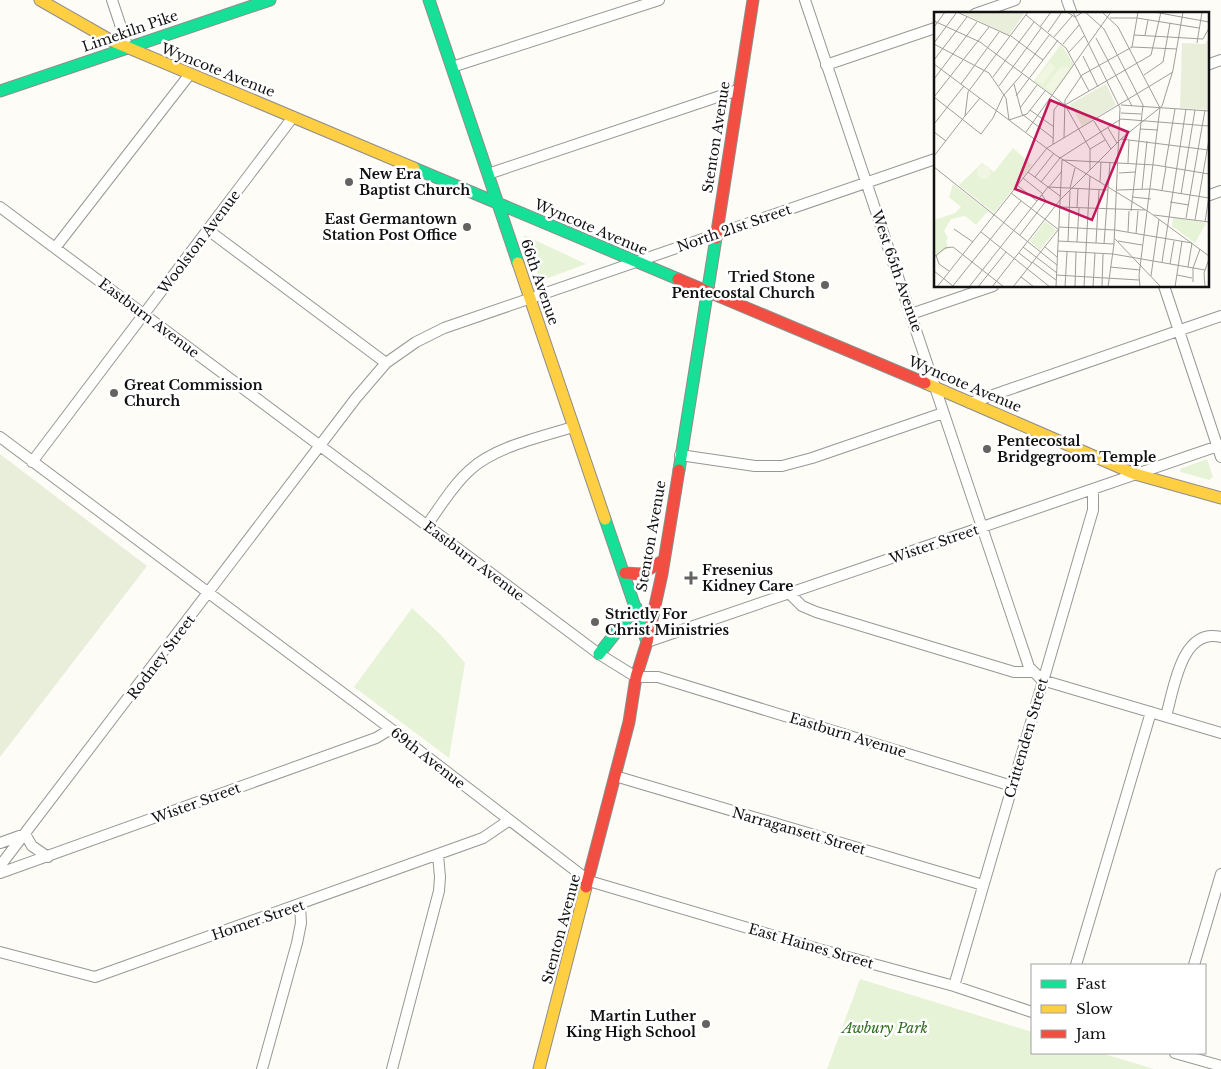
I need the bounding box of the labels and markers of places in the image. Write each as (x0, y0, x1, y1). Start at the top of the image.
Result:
place label: New Era Baptist Church (359, 165, 470, 199)
marker: New Era Baptist Church (343, 176, 355, 188)
place label: East Germantown Station Post Office (322, 210, 457, 244)
marker: East Germantown Station Post Office (461, 221, 473, 233)
place label: Tried Stone Pentecostal Church (671, 268, 815, 302)
marker: Tried Stone Pentecostal Church (819, 279, 831, 291)
place label: Great Commission Church (124, 376, 263, 410)
marker: Great Commission Church (108, 387, 120, 399)
place label: Pentecostal Bridgegroom Temple (997, 432, 1156, 466)
marker: Pentecostal Bridgegroom Temple (981, 443, 993, 455)
place label: Fresenius Kidney Care (702, 561, 793, 595)
marker: Fresenius Kidney Care (684, 571, 698, 585)
place label: Strictly For Christ Ministries (605, 605, 730, 639)
marker: Strictly For Christ Ministries (589, 616, 601, 628)
place label: Martin Luther King High School (566, 1007, 696, 1041)
marker: Martin Luther King High School (700, 1018, 712, 1030)

